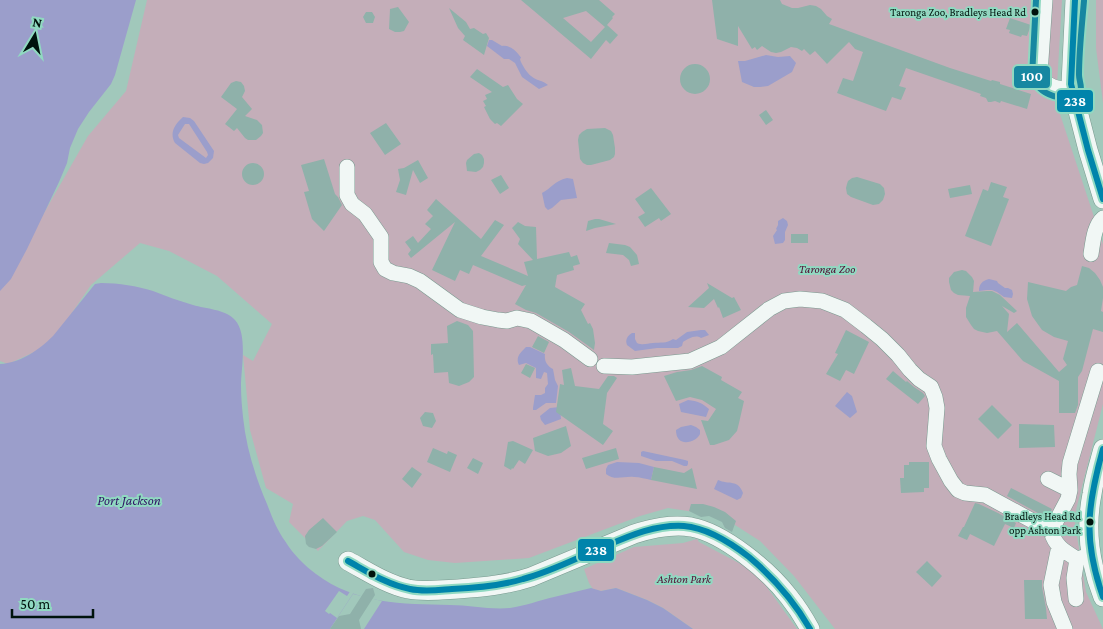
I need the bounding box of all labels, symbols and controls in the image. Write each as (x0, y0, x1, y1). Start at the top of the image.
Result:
place label: Taronga Zoo, Bradleys Head Rd (890, 6, 1026, 19)
marker: Taronga Zoo, Bradleys Head Rd (1030, 7, 1040, 17)
north arrow (10, 10, 60, 60)
text: N (31, 13, 44, 31)
line badge: 100 (1013, 65, 1051, 89)
text: 100 (1021, 68, 1043, 84)
line badge: 238 (1056, 89, 1094, 113)
text: 238 (1064, 93, 1086, 109)
park label: Taronga Zoo (799, 262, 855, 276)
water label: Port Jackson (97, 492, 161, 508)
place label: Bradleys Head Rd opp Ashton Park (1005, 510, 1082, 537)
marker: Bradleys Head Rd opp Ashton Park (1085, 517, 1095, 527)
line badge: 238 (577, 538, 615, 562)
text: 238 (585, 542, 607, 558)
unlabelled marker (367, 569, 377, 579)
park label: Ashton Park (656, 572, 712, 586)
scale bar (12, 586, 94, 618)
text: 50 m (20, 596, 50, 612)

